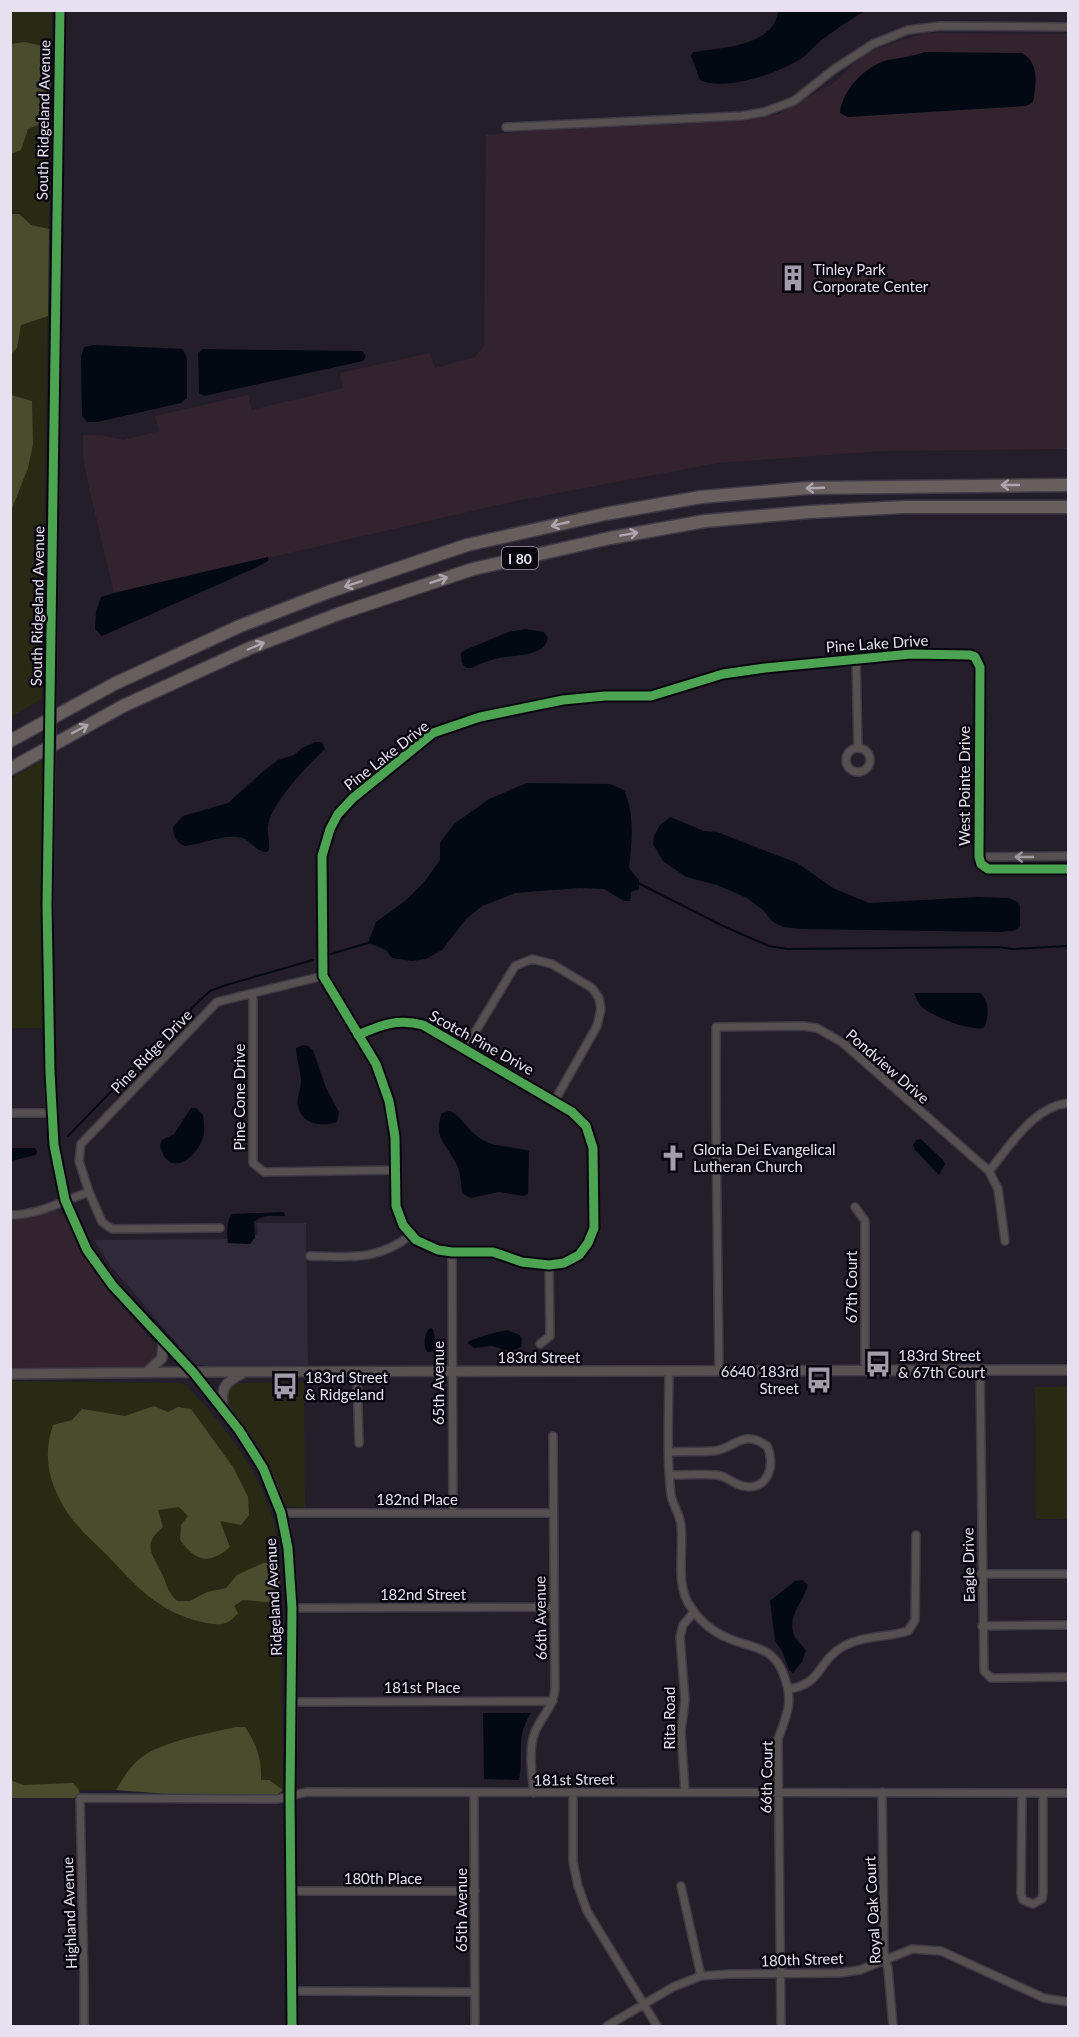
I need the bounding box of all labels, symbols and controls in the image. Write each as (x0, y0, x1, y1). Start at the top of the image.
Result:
street label: South Ridgeland Avenue (33, 40, 53, 200)
place label: Tinley Park Corporate Center (813, 260, 929, 295)
building icon: Tinley Park Corporate Center (778, 263, 808, 293)
one-way arrow (1001, 479, 1021, 491)
one-way arrow (806, 482, 826, 494)
one-way arrow (551, 518, 570, 530)
street label: South Ridgeland Avenue (27, 526, 47, 686)
one-way arrow (618, 529, 638, 540)
road number: I 80 (502, 547, 538, 569)
one-way arrow (429, 574, 448, 585)
one-way arrow (344, 579, 363, 590)
street label: Pine Lake Drive (825, 630, 929, 656)
one-way arrow (246, 640, 264, 651)
street label: Pine Lake Drive (340, 716, 432, 794)
one-way arrow (70, 723, 88, 735)
street label: West Pointe Drive (955, 726, 973, 846)
one-way arrow (1014, 851, 1034, 863)
street label: Pine Ridge Drive (107, 1005, 195, 1097)
street label: Scotch Pine Drive (427, 1006, 537, 1078)
street label: Pondview Drive (843, 1025, 933, 1107)
street label: Pine Cone Drive (230, 1043, 248, 1150)
place label: Gloria Dei Evangelical Lutheran Church (693, 1140, 836, 1175)
church icon: Gloria Dei Evangelical Lutheran Church (658, 1143, 688, 1173)
street label: 67th Court (842, 1250, 860, 1323)
street label: 65th Avenue (429, 1341, 447, 1425)
place label: 183rd Street & 67th Court (898, 1346, 986, 1381)
street label: 183rd Street (497, 1348, 581, 1366)
bus stop icon: 183rd Street & 67th Court (863, 1349, 893, 1379)
place label: 6640 183rd Street (721, 1362, 800, 1397)
bus stop icon: 6640 183rd Street (804, 1365, 834, 1395)
place label: 183rd Street & Ridgeland (305, 1368, 389, 1403)
bus stop icon: 183rd Street & Ridgeland (270, 1371, 300, 1401)
street label: 182nd Place (376, 1490, 458, 1508)
street label: Eagle Drive (958, 1527, 978, 1603)
street label: Ridgeland Avenue (261, 1538, 285, 1656)
street label: 66th Avenue (530, 1576, 550, 1660)
street label: 182nd Street (380, 1585, 467, 1603)
street label: 181st Place (384, 1678, 460, 1696)
street label: Rita Road (660, 1687, 678, 1749)
street label: 66th Court (756, 1740, 776, 1813)
street label: 181st Street (533, 1769, 615, 1789)
street label: Royal Oak Court (860, 1855, 884, 1964)
street label: Highland Avenue (58, 1857, 80, 1969)
street label: 65th Avenue (452, 1868, 470, 1952)
street label: 180th Place (344, 1869, 422, 1887)
street label: 180th Street (760, 1949, 844, 1969)

